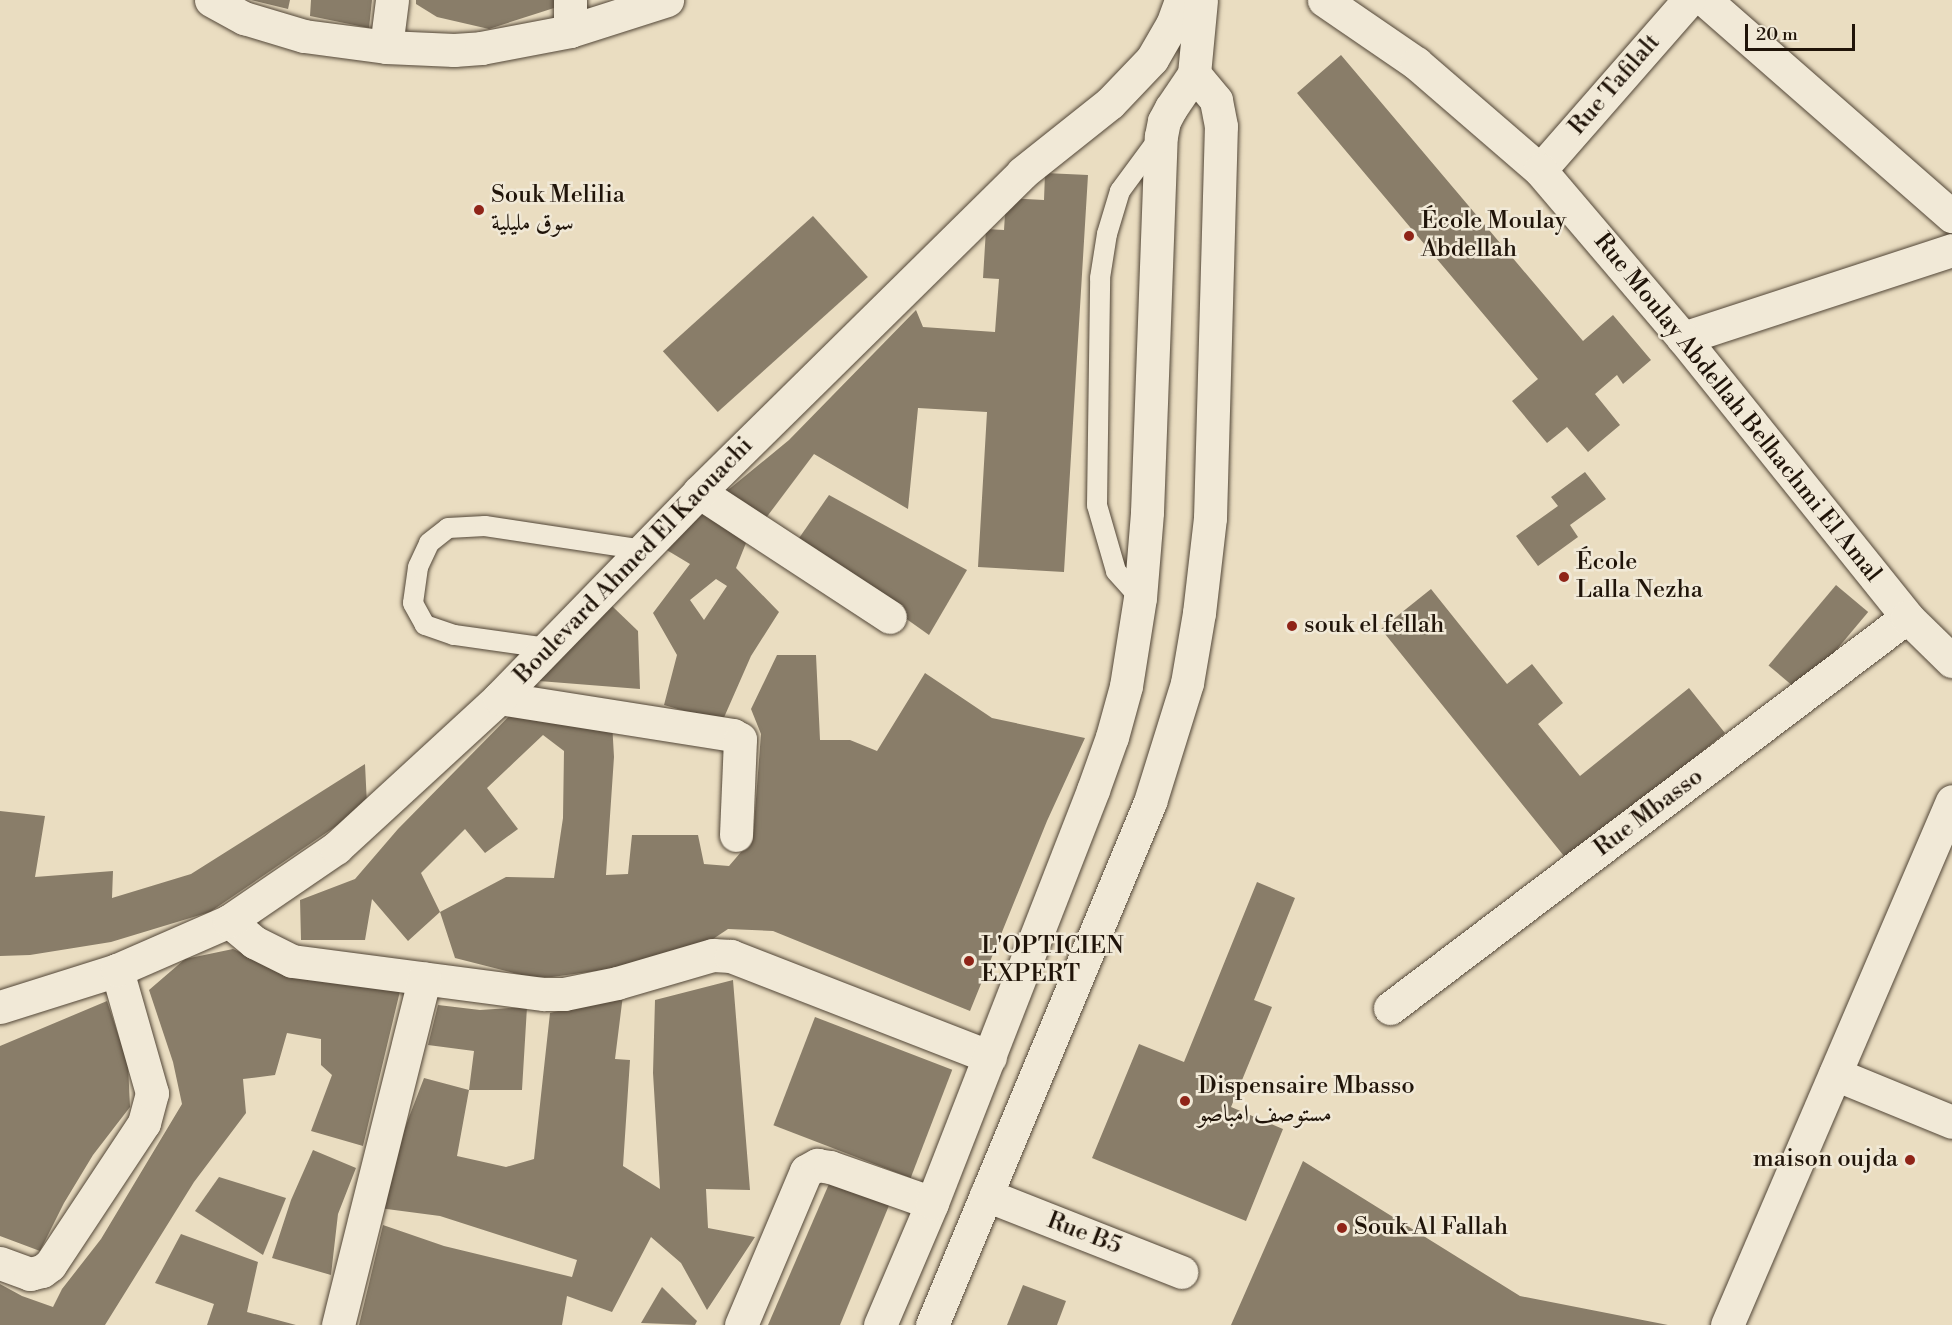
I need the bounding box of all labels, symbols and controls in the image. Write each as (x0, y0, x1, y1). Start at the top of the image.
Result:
scale bar (1748, 12, 1858, 50)
text: 20 m (1756, 23, 1798, 46)
street label: Rue Tafilalt (1563, 29, 1667, 141)
place label: Souk Melilia سوق مليلية (491, 182, 625, 238)
marker: Souk Melilia سوق مليلية (472, 203, 486, 217)
place label: École Moulay Abdellah (1421, 208, 1566, 264)
street label: Rue Moulay Abdellah Belhachmi El Amal (1587, 228, 1887, 588)
marker: École Moulay Abdellah (1402, 229, 1416, 243)
street label: Boulevard Ahmed El Kaouachi (509, 432, 759, 690)
place label: École Lalla Nezha (1576, 549, 1703, 605)
marker: École Lalla Nezha (1557, 570, 1571, 584)
place label: souk el fellah (1304, 612, 1444, 640)
marker: souk el fellah (1285, 619, 1299, 633)
street label: Rue Mbasso (1589, 763, 1709, 863)
place label: L'OPTICIEN EXPERT (981, 933, 1124, 989)
marker: L'OPTICIEN EXPERT (962, 954, 976, 968)
place label: Dispensaire Mbasso مستوصف امباصو (1198, 1073, 1415, 1129)
marker: Dispensaire Mbasso مستوصف امباصو (1176, 1092, 1194, 1110)
place label: maison oujda (1753, 1146, 1898, 1174)
marker: maison oujda (1903, 1153, 1917, 1167)
street label: Rue B5 (1043, 1207, 1125, 1261)
place label: Souk Al Fallah (1354, 1214, 1508, 1242)
marker: Souk Al Fallah (1335, 1221, 1349, 1235)

